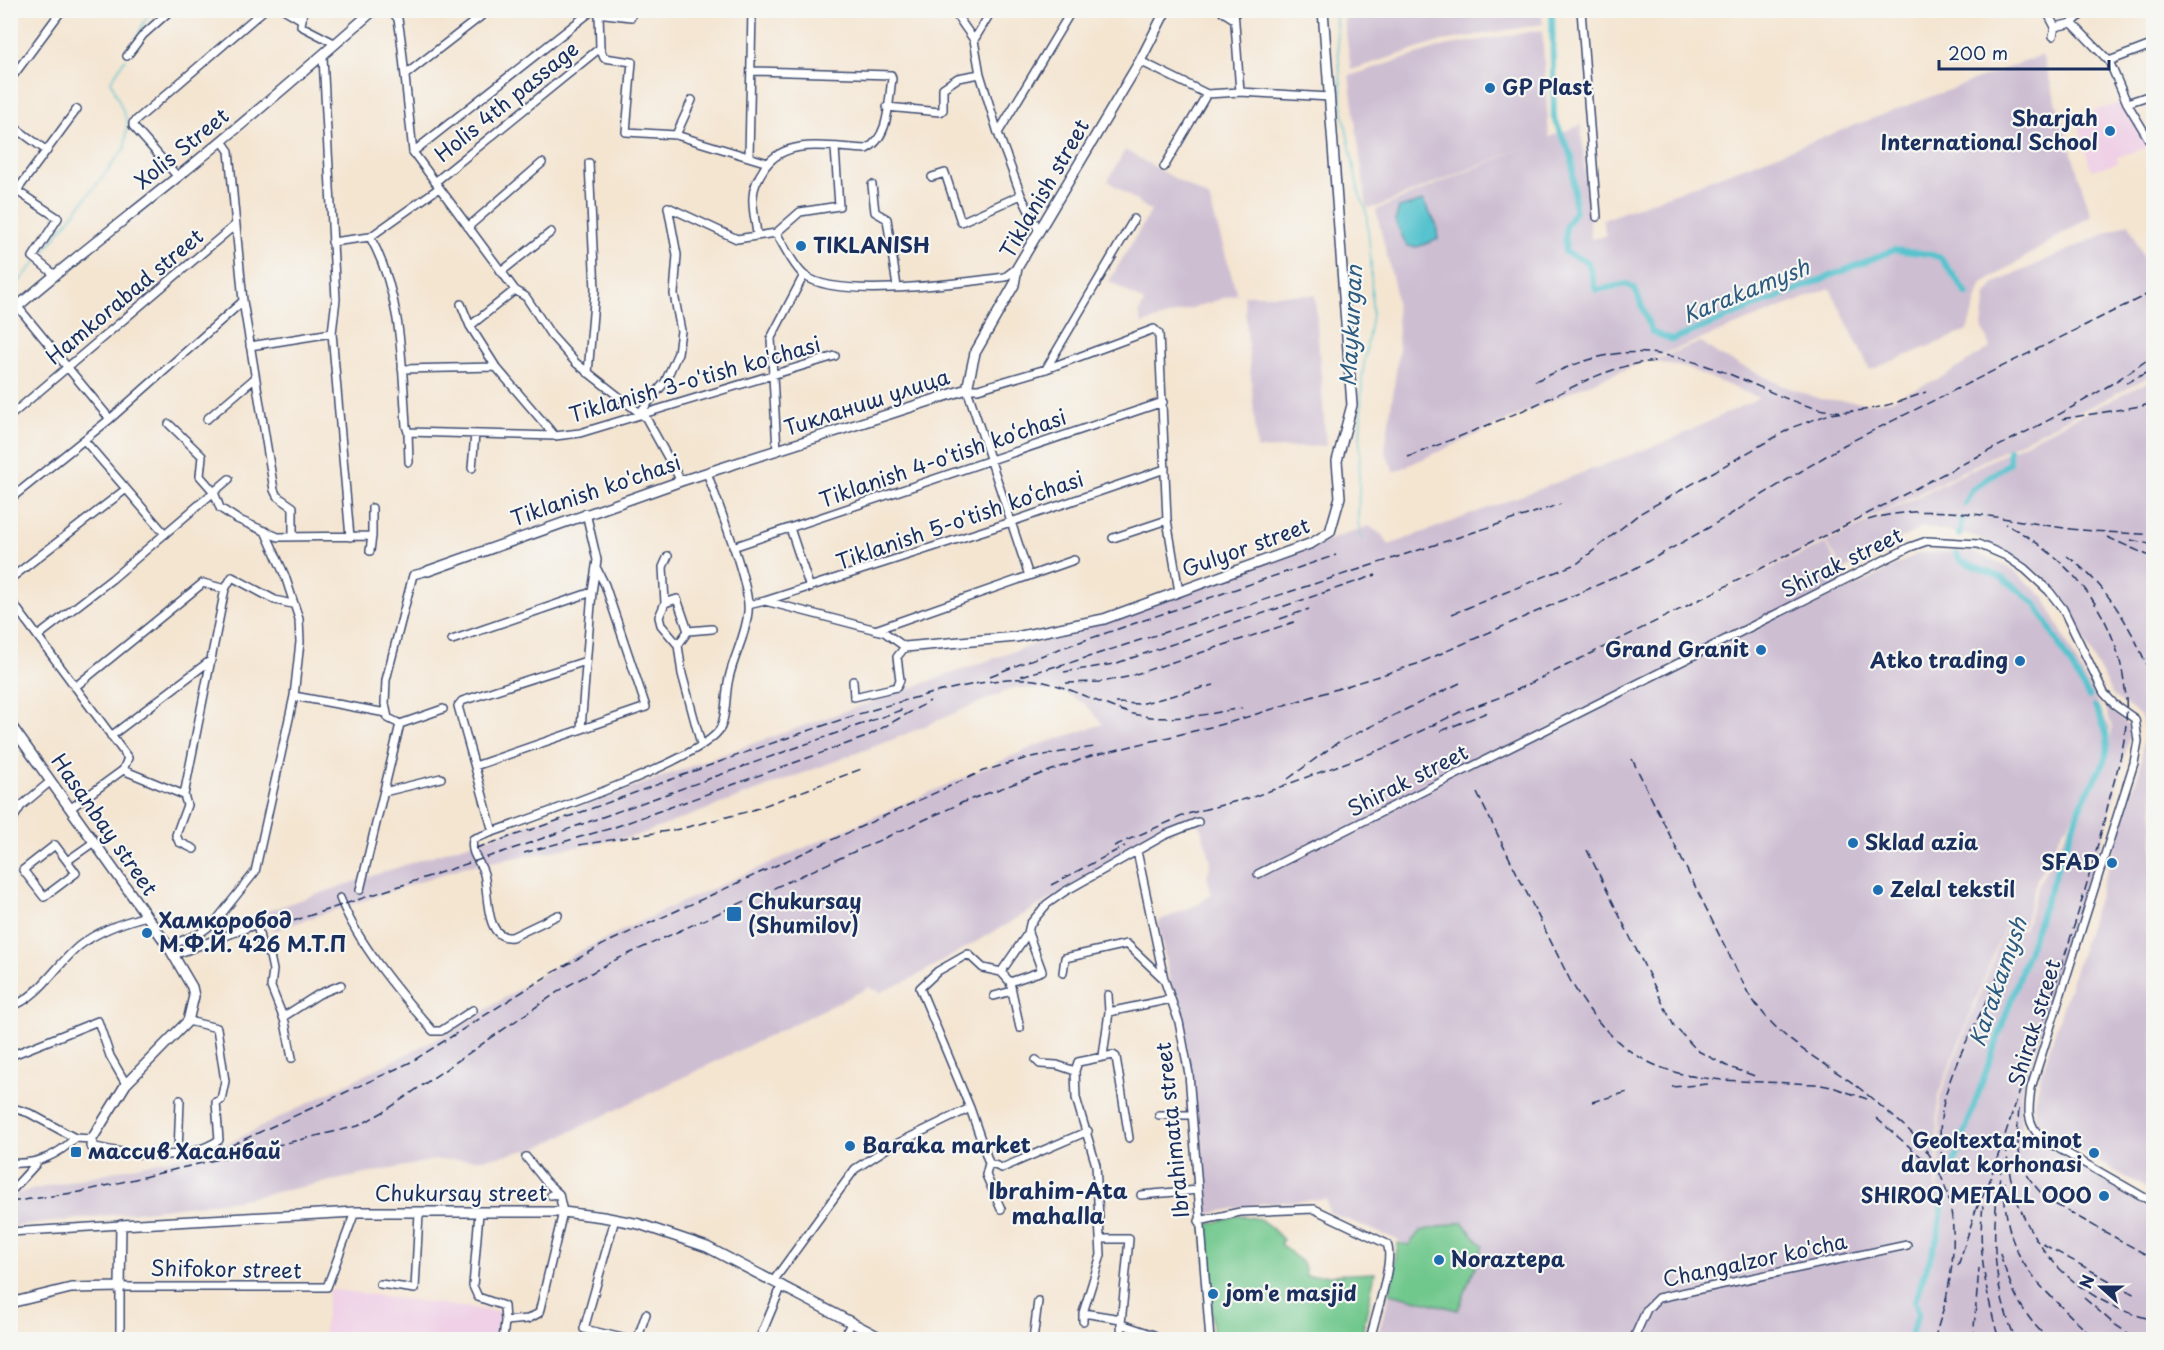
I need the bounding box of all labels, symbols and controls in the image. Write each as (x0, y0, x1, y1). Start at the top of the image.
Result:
street label: Holis 4th passage (427, 32, 585, 169)
scale bar (1939, 33, 2108, 71)
text: 200 m (1948, 39, 2008, 66)
place label: GP Plast (1502, 70, 1592, 102)
marker: GP Plast (1483, 81, 1497, 95)
street label: Xolis Street (126, 99, 235, 196)
place label: Sharjah International School (1880, 101, 2098, 157)
street label: Tiklanish street (990, 112, 1096, 264)
marker: Sharjah International School (2103, 124, 2117, 138)
street label: Hamkorabad street (38, 220, 210, 371)
place label: TIKLANISH (813, 228, 930, 260)
marker: TIKLANISH (794, 239, 808, 253)
water label: Karakamysh (1677, 248, 1816, 330)
water label: Maykurgan (1330, 263, 1369, 387)
street label: Tiklanish 3-o'tish ko'chasi (565, 327, 824, 429)
street label: Тикланиш улица (780, 359, 954, 443)
street label: Tiklanish 4-o'tish ko‘chasi (814, 400, 1070, 515)
street label: Tiklanish ko'chasi (506, 445, 685, 533)
street label: Tiklanish 5-o'tish ko‘chasi (831, 462, 1088, 577)
street label: Gulyor street (1177, 508, 1314, 584)
street label: Shirak street (1775, 518, 1907, 604)
place label: Grand Granit (1605, 632, 1749, 664)
marker: Grand Granit (1754, 643, 1768, 657)
place label: Atko trading (1869, 643, 2008, 675)
marker: Atko trading (2013, 654, 2027, 668)
street label: Shirak street (1341, 735, 1473, 823)
street label: Hasanbay street (45, 746, 167, 902)
place label: Sklad azia (1865, 825, 1979, 857)
marker: Sklad azia (1846, 836, 1860, 850)
place label: SFAD (2041, 845, 2100, 877)
marker: SFAD (2105, 856, 2119, 870)
place label: Zelal tekstil (1890, 872, 2015, 904)
marker: Zelal tekstil (1871, 883, 1885, 897)
place label: Chukursay (Shumilov) (748, 884, 862, 940)
place label: Хамкоробод М.Ф.Й. 426 М.Т.П (159, 903, 346, 959)
marker: Chukursay (Shumilov) (725, 905, 743, 923)
water label: Karakamysh (1959, 911, 2035, 1051)
marker: Хамкоробод М.Ф.Й. 426 М.Т.П (140, 926, 154, 940)
street label: Shirak street (1999, 955, 2068, 1090)
street label: Ibrahimаta street (1146, 1041, 1196, 1220)
place label: Geoltexta'minot davlat korhonasi (1901, 1123, 2082, 1179)
place label: Baraka market (862, 1128, 1031, 1160)
place label: массив Хасанбай (88, 1134, 281, 1166)
marker: Baraka market (843, 1139, 857, 1153)
marker: массив Хасанбай (69, 1145, 83, 1159)
marker: Geoltexta'minot davlat korhonasi (2087, 1146, 2101, 1160)
district label: Ibrahim-Аta mahalla (988, 1173, 1128, 1231)
street label: Chukursay street (375, 1176, 547, 1208)
place label: SHIROQ METALL ООО (1861, 1178, 2092, 1210)
marker: SHIROQ METALL ООО (2097, 1189, 2111, 1203)
street label: Changalzor ko'cha (1660, 1224, 1850, 1294)
place label: Noraztepa (1451, 1242, 1566, 1274)
street label: Shifokor street (150, 1251, 302, 1285)
marker: Noraztepa (1432, 1253, 1446, 1267)
north arrow (2071, 1257, 2131, 1317)
text: N (2073, 1271, 2100, 1291)
place label: jom'e masjid (1222, 1276, 1357, 1308)
marker: jom'e masjid (1206, 1287, 1220, 1301)

